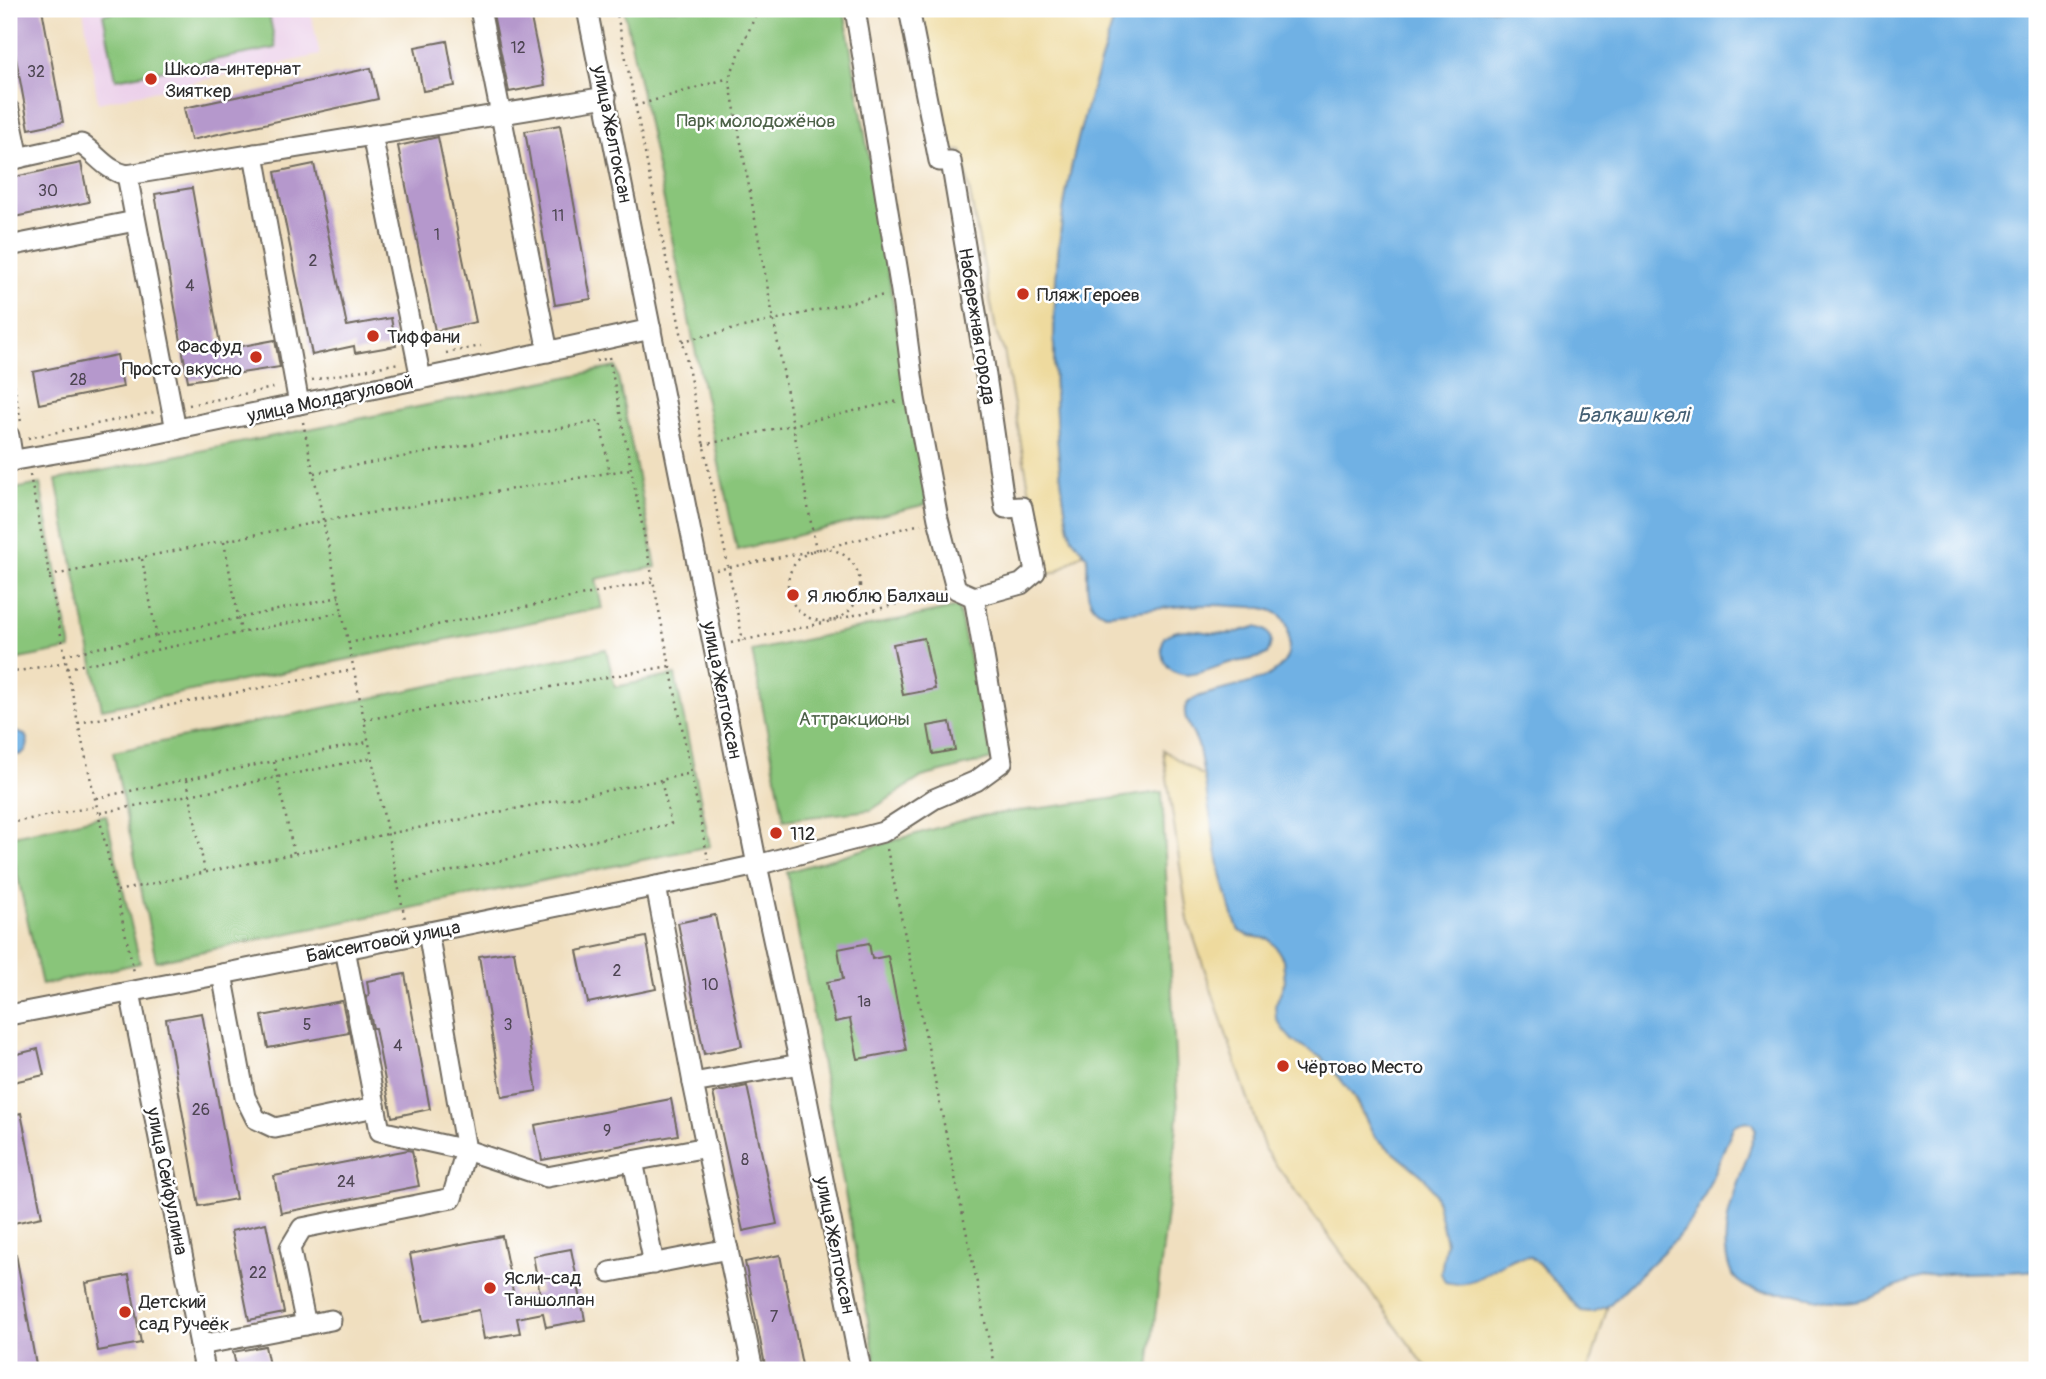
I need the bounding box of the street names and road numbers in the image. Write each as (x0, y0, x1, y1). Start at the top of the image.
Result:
street label: улица Желтоксан (587, 62, 637, 205)
street label: Набережная города (953, 246, 1001, 406)
street label: улица Молдагуловой (244, 370, 415, 428)
street label: улица Желтоксан (697, 618, 747, 761)
street label: Байсеитовой улица (304, 915, 463, 969)
street label: улица Сейфуллина (141, 1104, 193, 1257)
street label: улица Желтоксан (810, 1173, 860, 1316)

